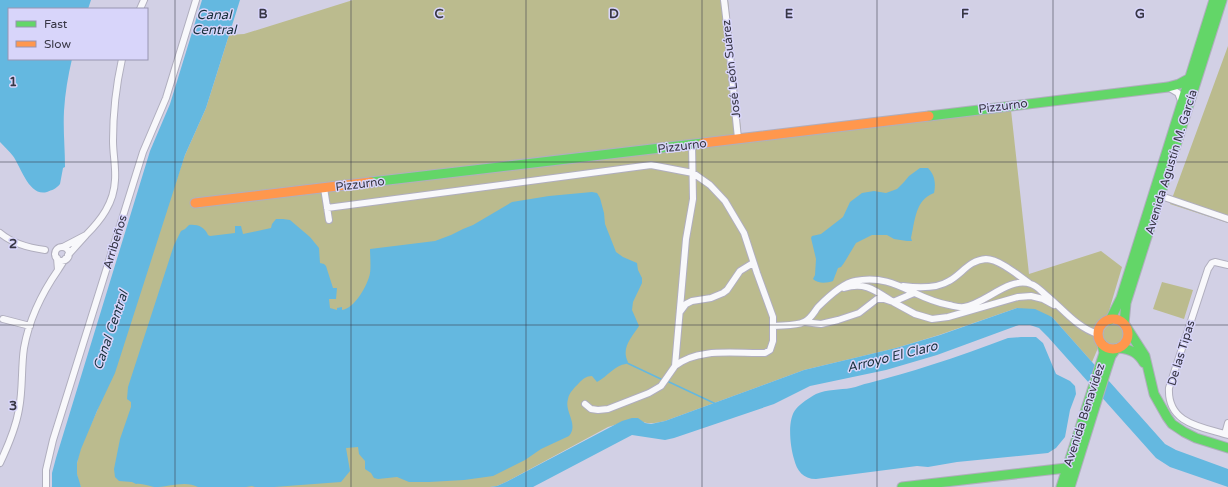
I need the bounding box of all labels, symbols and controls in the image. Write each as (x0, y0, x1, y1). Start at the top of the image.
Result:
text: B (258, 6, 268, 22)
text: C (434, 6, 444, 22)
text: D (609, 6, 619, 22)
text: E (785, 6, 793, 22)
text: F (961, 6, 969, 22)
text: G (1135, 6, 1145, 22)
water label: Canal Central (192, 7, 238, 38)
legend (8, 8, 148, 60)
text: Fast (44, 17, 68, 31)
street label: José León Suárez (719, 19, 743, 119)
text: Slow (44, 37, 71, 51)
text: 1 (9, 74, 17, 90)
street label: Avenida Agustín M. García (1142, 88, 1200, 236)
street label: Pizzurno (978, 96, 1028, 116)
street label: Pizzurno (657, 136, 707, 156)
street label: Pizzurno (335, 174, 385, 194)
street label: Arribeños (100, 213, 130, 271)
text: 2 (9, 236, 17, 252)
water label: Canal Central (90, 287, 133, 372)
street label: De las Tipas (1164, 318, 1198, 387)
water label: Arroyo El Claro (845, 338, 940, 376)
street label: Avenida Benavídez (1061, 361, 1107, 469)
text: 3 (9, 398, 17, 414)

